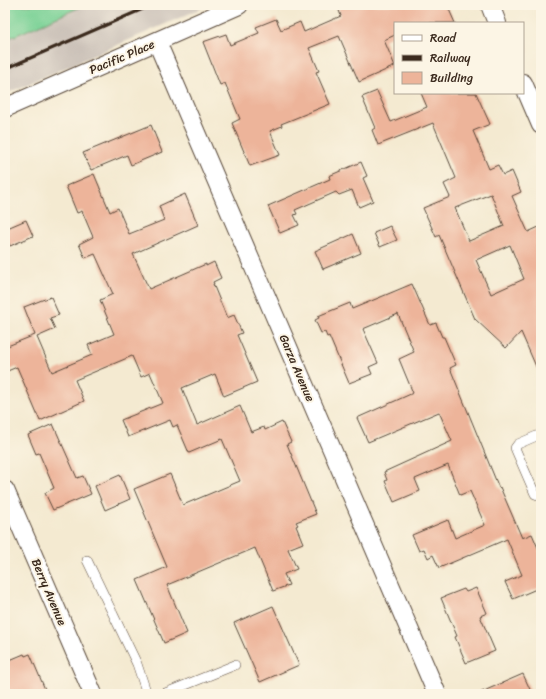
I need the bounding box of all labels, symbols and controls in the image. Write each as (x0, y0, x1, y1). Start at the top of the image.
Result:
legend (394, 22, 524, 94)
text: Road (430, 27, 457, 49)
street label: Pacific Place (86, 33, 158, 81)
text: Railway (430, 47, 471, 69)
text: Building (430, 67, 473, 89)
street label: Garza Avenue (273, 331, 321, 405)
street label: Berry Avenue (25, 555, 73, 629)

